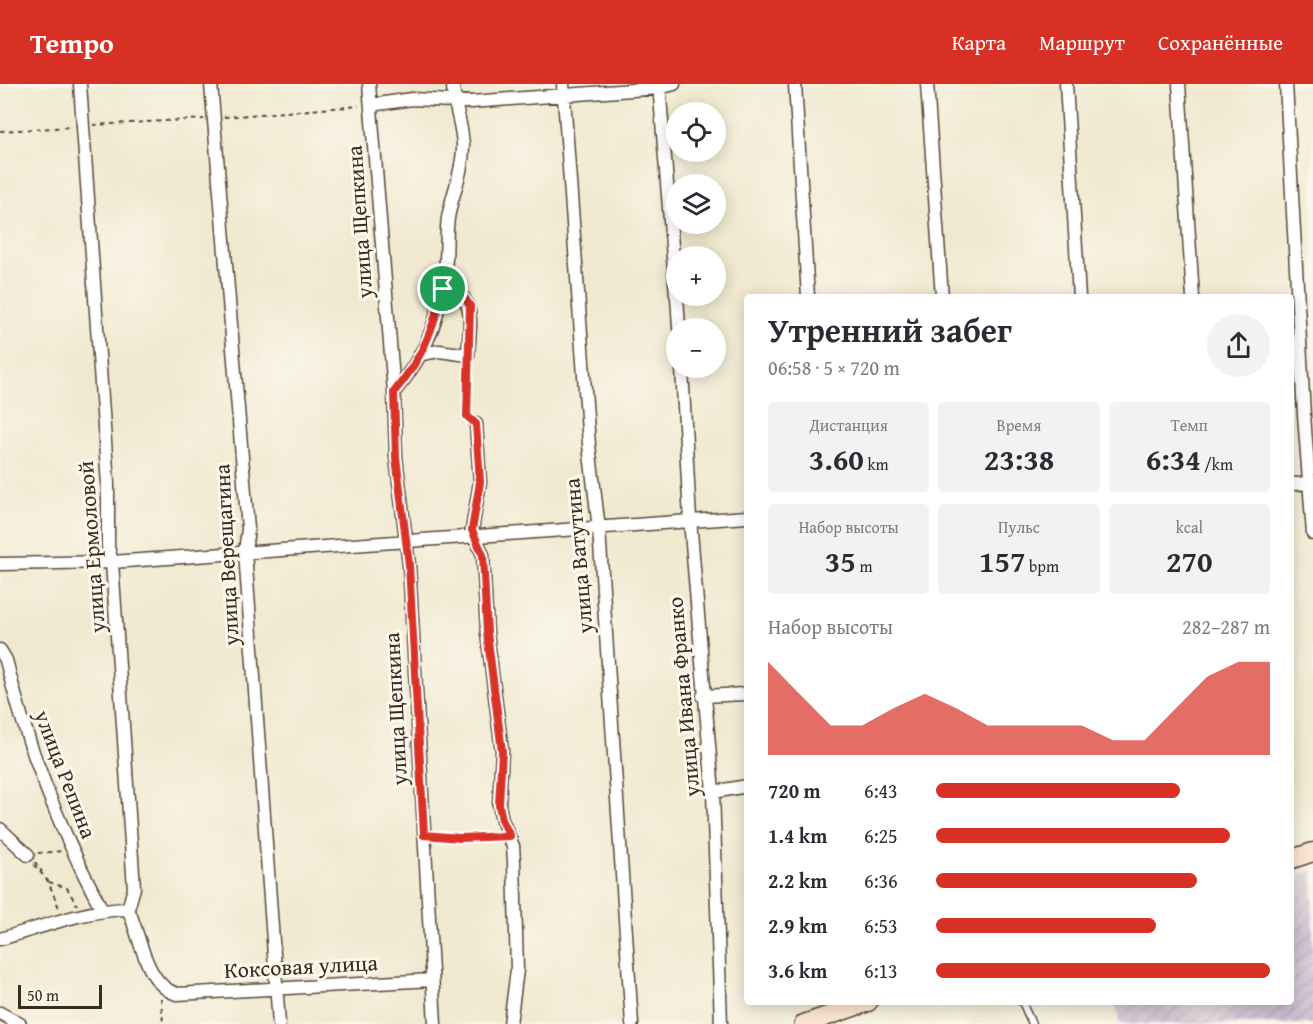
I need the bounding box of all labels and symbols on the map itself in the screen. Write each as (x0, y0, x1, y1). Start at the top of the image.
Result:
street label: улица Щепкина (338, 144, 380, 301)
pin (417, 263, 468, 314)
street label: улица Ермоловой (69, 460, 113, 635)
street label: улица Верещагина (205, 463, 247, 648)
street label: улица Ватутина (555, 476, 601, 636)
street label: улица Ивана Франко (658, 596, 708, 799)
street label: улица Щепкина (375, 631, 415, 787)
street label: улица Репина (26, 704, 105, 843)
street label: Коксовая улица (223, 946, 379, 986)
scale bar (18, 982, 102, 1010)

